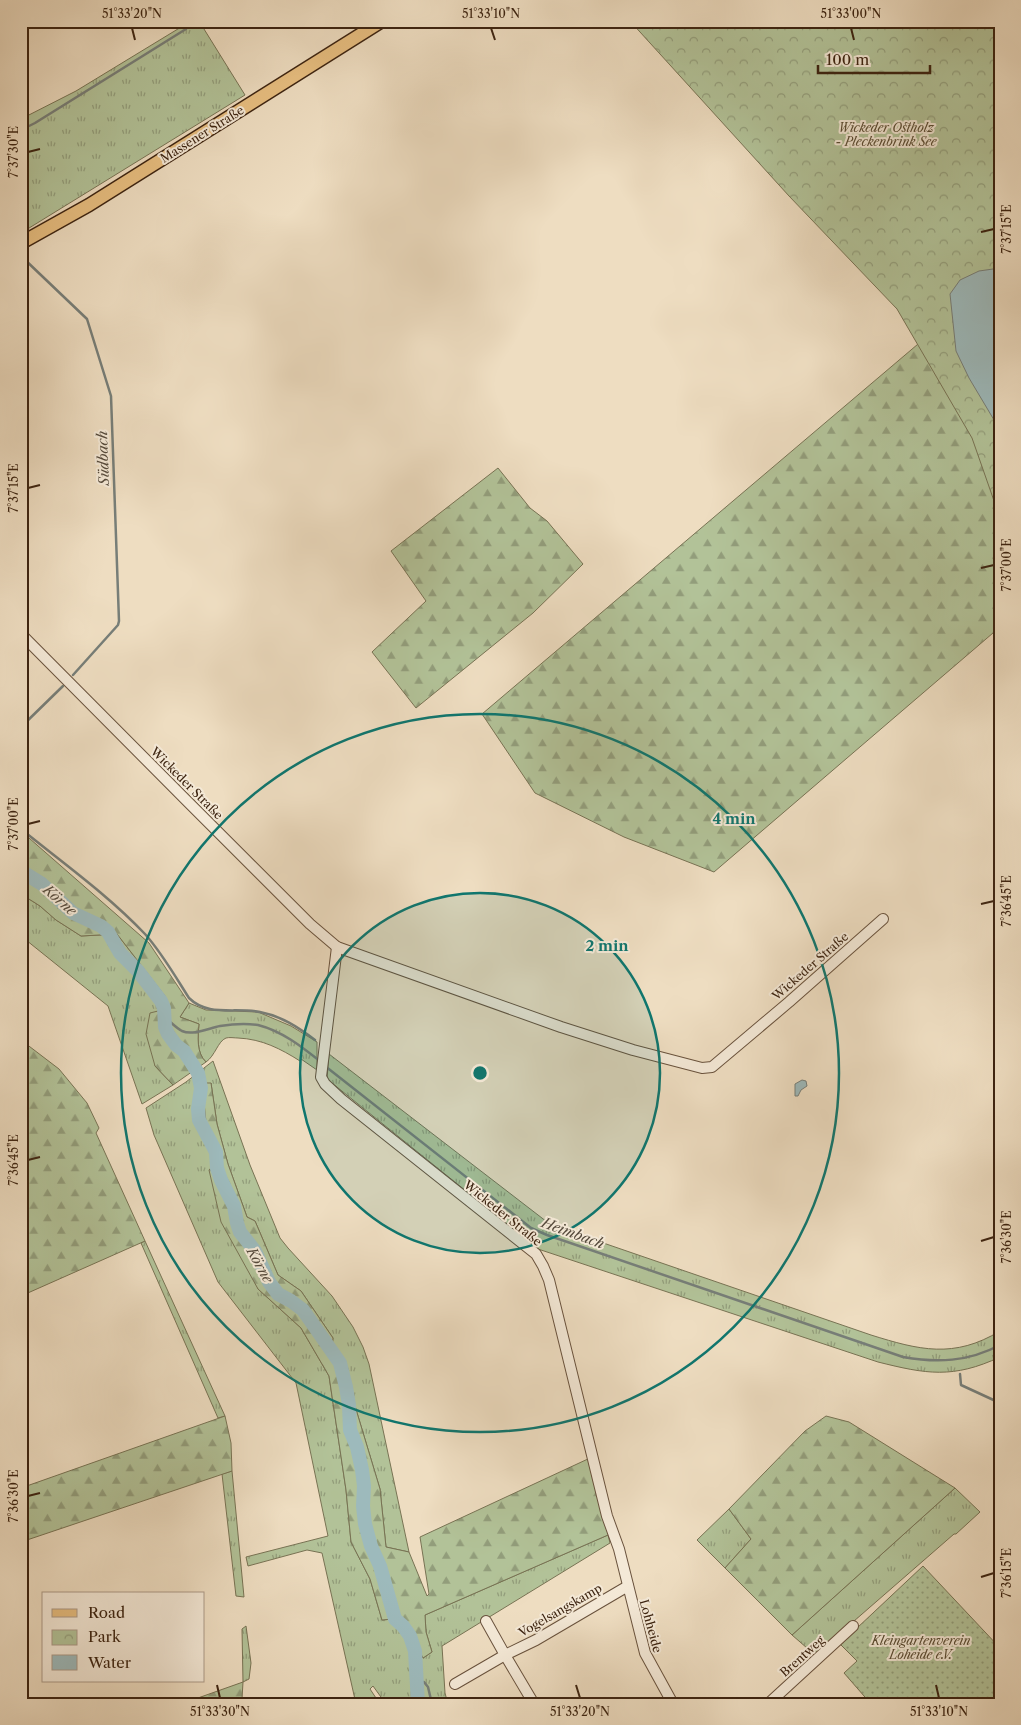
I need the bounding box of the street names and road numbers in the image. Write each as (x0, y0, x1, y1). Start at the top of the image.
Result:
street label: Massener Straße (157, 102, 247, 166)
street label: Wickeder Straße (147, 743, 226, 822)
street label: Wickeder Straße (768, 929, 851, 1004)
street label: Wickeder Straße (460, 1176, 545, 1249)
street label: Vogelsangskamp (515, 1580, 604, 1640)
street label: Lohheide (637, 1598, 665, 1655)
street label: Brentweg (777, 1632, 828, 1680)

